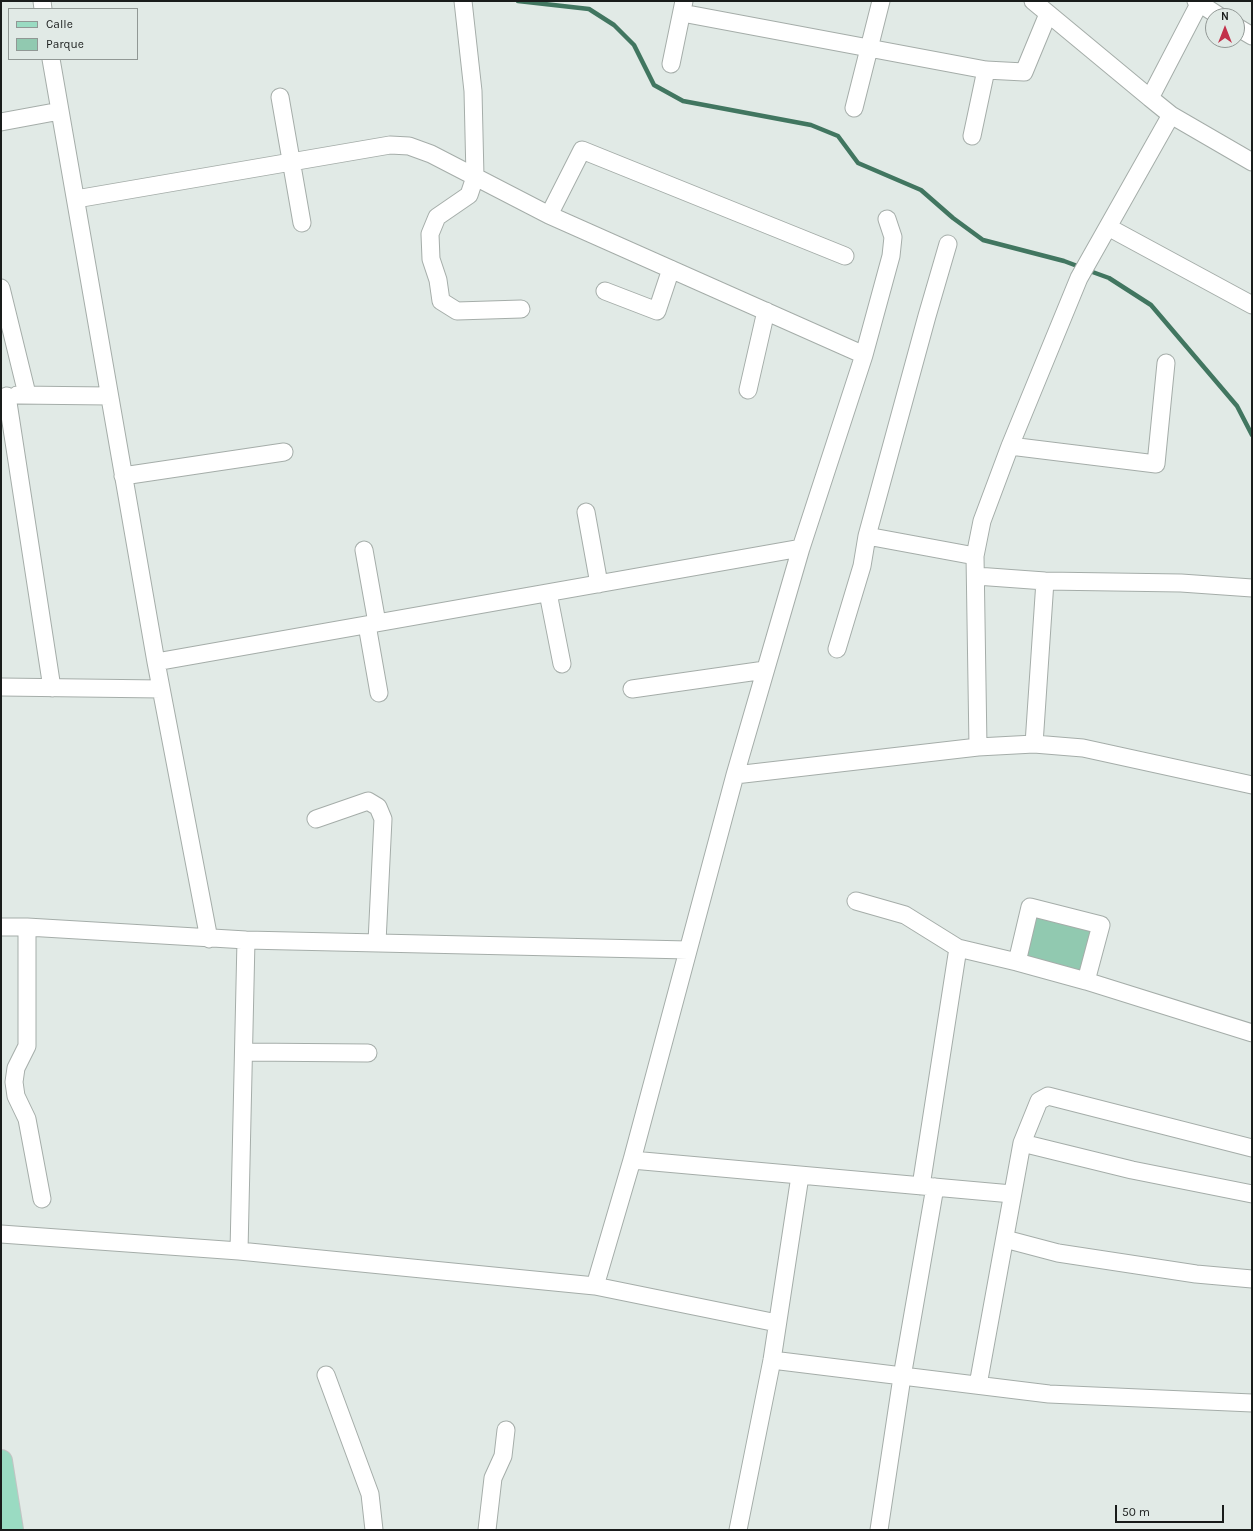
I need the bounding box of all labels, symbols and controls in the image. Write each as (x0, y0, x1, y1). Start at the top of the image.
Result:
legend (8, 8, 138, 60)
north arrow (1205, 8, 1245, 48)
text: N (1221, 10, 1229, 23)
text: Calle (46, 17, 73, 31)
text: Parque (46, 37, 84, 51)
scale bar (1117, 1497, 1226, 1523)
text: 50 m (1122, 1505, 1150, 1519)

